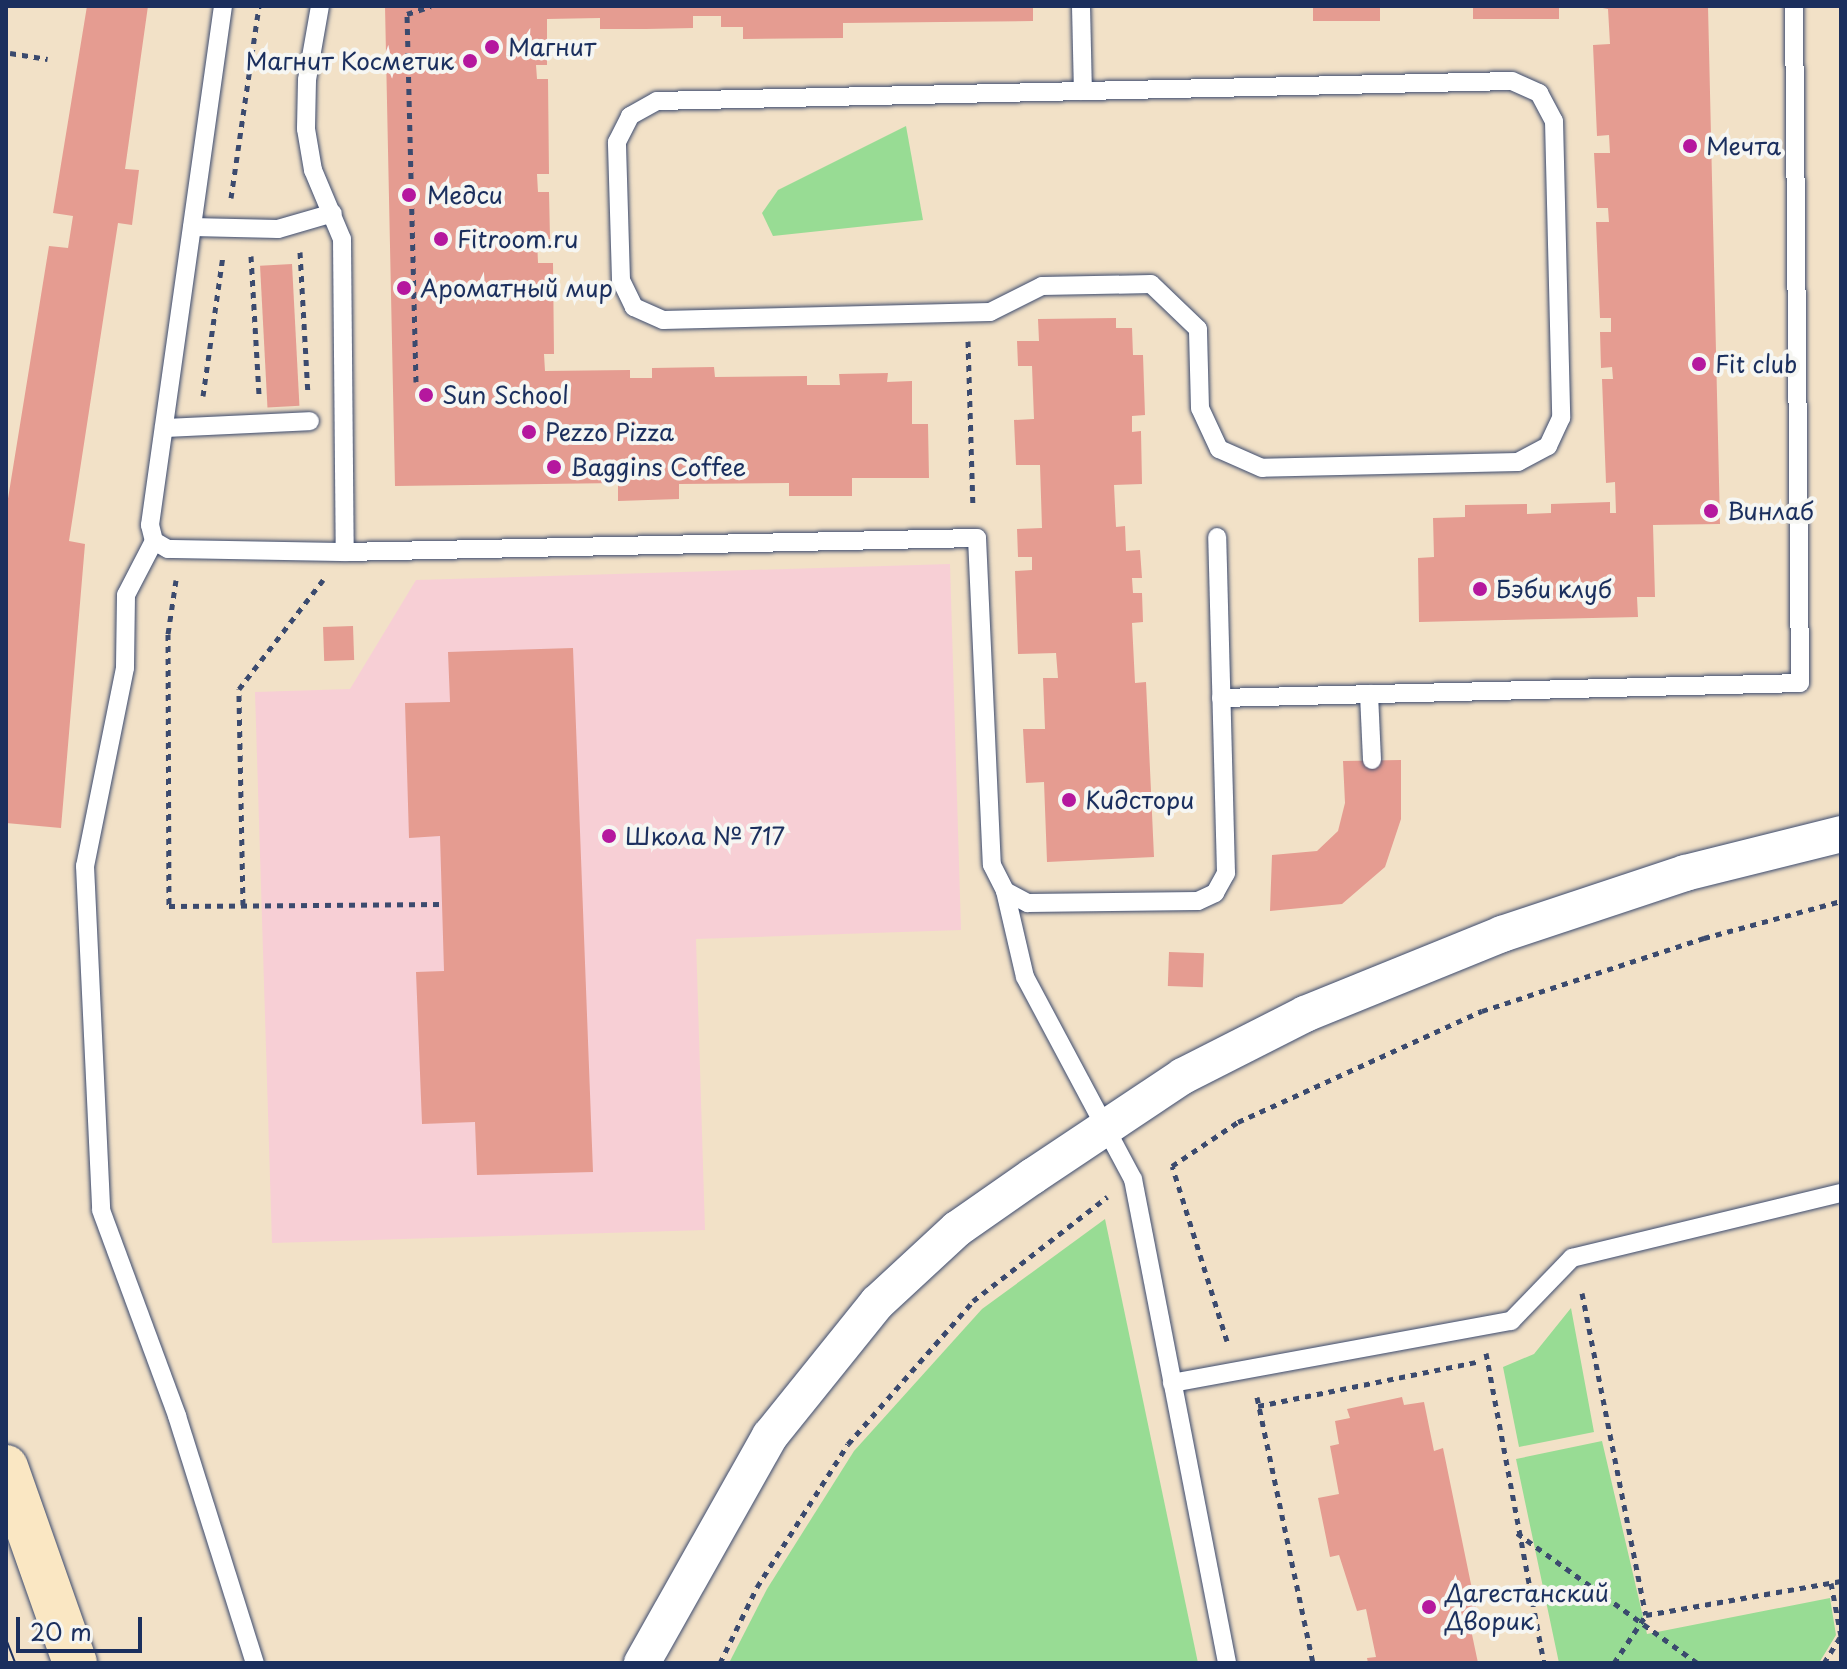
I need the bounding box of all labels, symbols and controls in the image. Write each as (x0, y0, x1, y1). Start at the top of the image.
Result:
place label: Магнит (508, 33, 596, 61)
marker: Магнит (483, 38, 501, 56)
place label: Магнит Косметик (245, 47, 454, 75)
marker: Магнит Косметик (461, 52, 479, 70)
place label: Мечта (1706, 132, 1781, 160)
marker: Мечта (1681, 137, 1699, 155)
place label: Медси (427, 181, 503, 209)
marker: Медси (398, 184, 420, 206)
place label: Fitroom.ru (457, 225, 578, 253)
marker: Fitroom.ru (432, 230, 450, 248)
place label: Ароматный мир (420, 274, 614, 302)
marker: Ароматный мир (395, 279, 413, 297)
place label: Fit club (1715, 350, 1797, 378)
marker: Fit club (1690, 355, 1708, 373)
place label: Sun School (442, 381, 568, 409)
marker: Sun School (417, 386, 435, 404)
place label: Pezzo Pizza (545, 418, 674, 446)
marker: Pezzo Pizza (520, 423, 538, 441)
place label: Baggins Coffee (570, 453, 746, 481)
marker: Baggins Coffee (545, 458, 563, 476)
place label: Винлаб (1727, 497, 1814, 525)
marker: Винлаб (1702, 502, 1720, 520)
place label: Бэби клуб (1496, 575, 1614, 603)
marker: Бэби клуб (1471, 580, 1489, 598)
place label: Кидстори (1085, 786, 1194, 814)
marker: Кидстори (1060, 791, 1078, 809)
place label: Школа № 717 (625, 822, 787, 850)
marker: Школа № 717 (600, 827, 618, 845)
place label: Дагестанский Дворик (1445, 1579, 1609, 1635)
marker: Дагестанский Дворик (1420, 1598, 1438, 1616)
scale bar (20, 1601, 146, 1651)
text: 20 m (30, 1613, 92, 1649)

